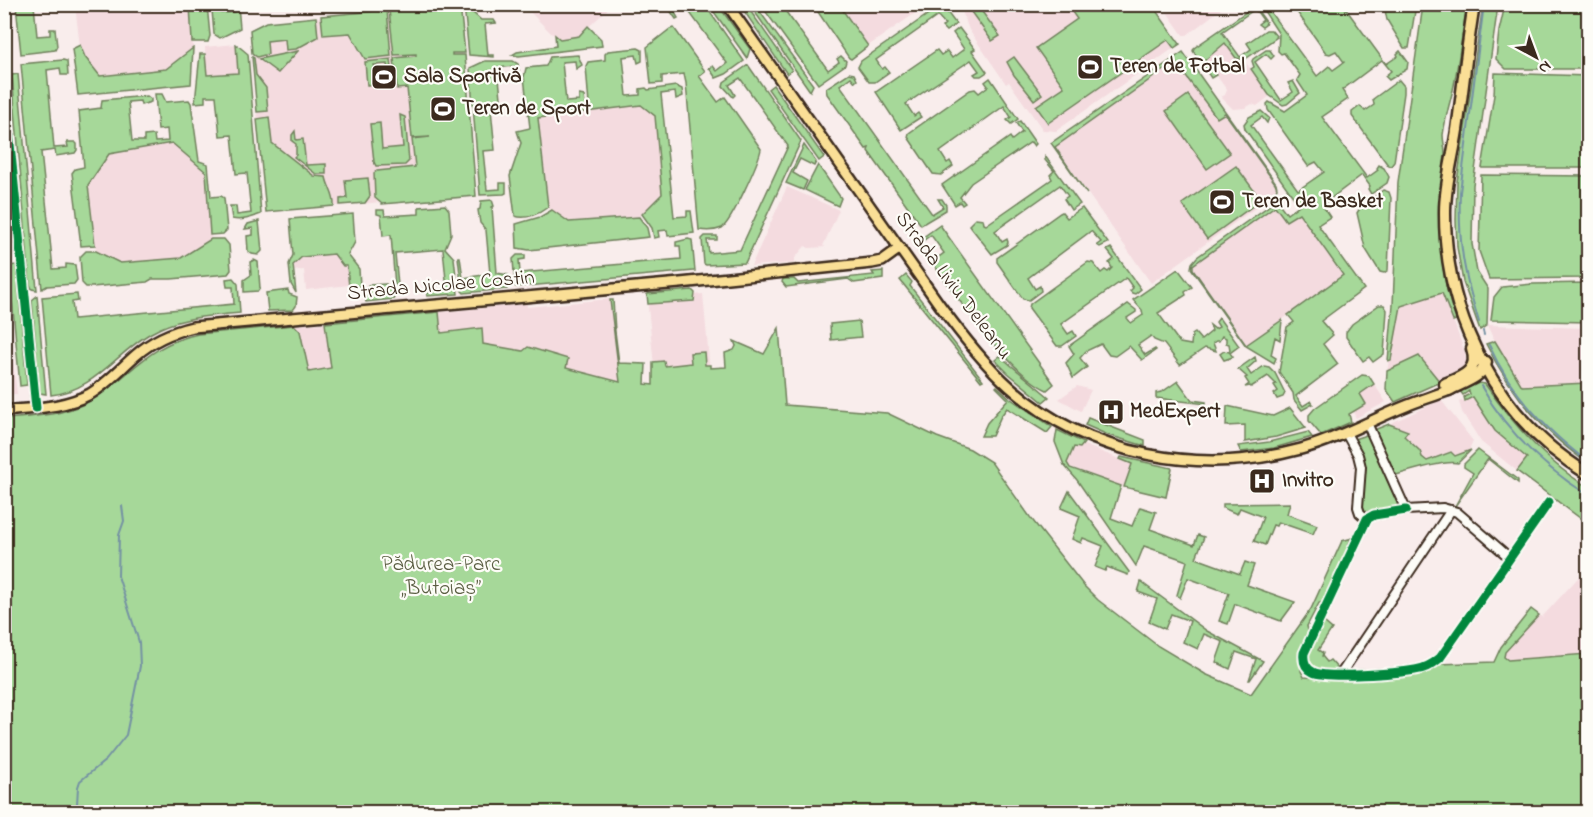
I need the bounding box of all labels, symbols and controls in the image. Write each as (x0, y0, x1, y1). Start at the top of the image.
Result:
north arrow (1506, 27, 1566, 87)
sports icon: Teren de Fotbal (1075, 52, 1105, 82)
place label: Teren de Fotbal (1110, 52, 1246, 82)
text: N (1532, 54, 1556, 80)
sports icon: Sala Sportivă (369, 62, 399, 92)
place label: Sala Sportivă (404, 62, 521, 92)
sports icon: Teren de Sport (428, 94, 458, 124)
place label: Teren de Sport (462, 94, 592, 124)
sports icon: Teren de Basket (1207, 187, 1237, 217)
place label: Teren de Basket (1242, 187, 1384, 217)
street label: Strada Liviu Deleanu (887, 206, 1019, 366)
street label: Strada Nicolae Costin (346, 263, 536, 309)
hospital icon: MedExpert (1096, 397, 1126, 427)
place label: MedExpert (1130, 397, 1221, 427)
hospital icon: Invitro (1247, 466, 1277, 496)
place label: Invitro (1282, 466, 1334, 496)
park label: Pădurea-Parc „Butoiaș” (382, 550, 501, 604)

